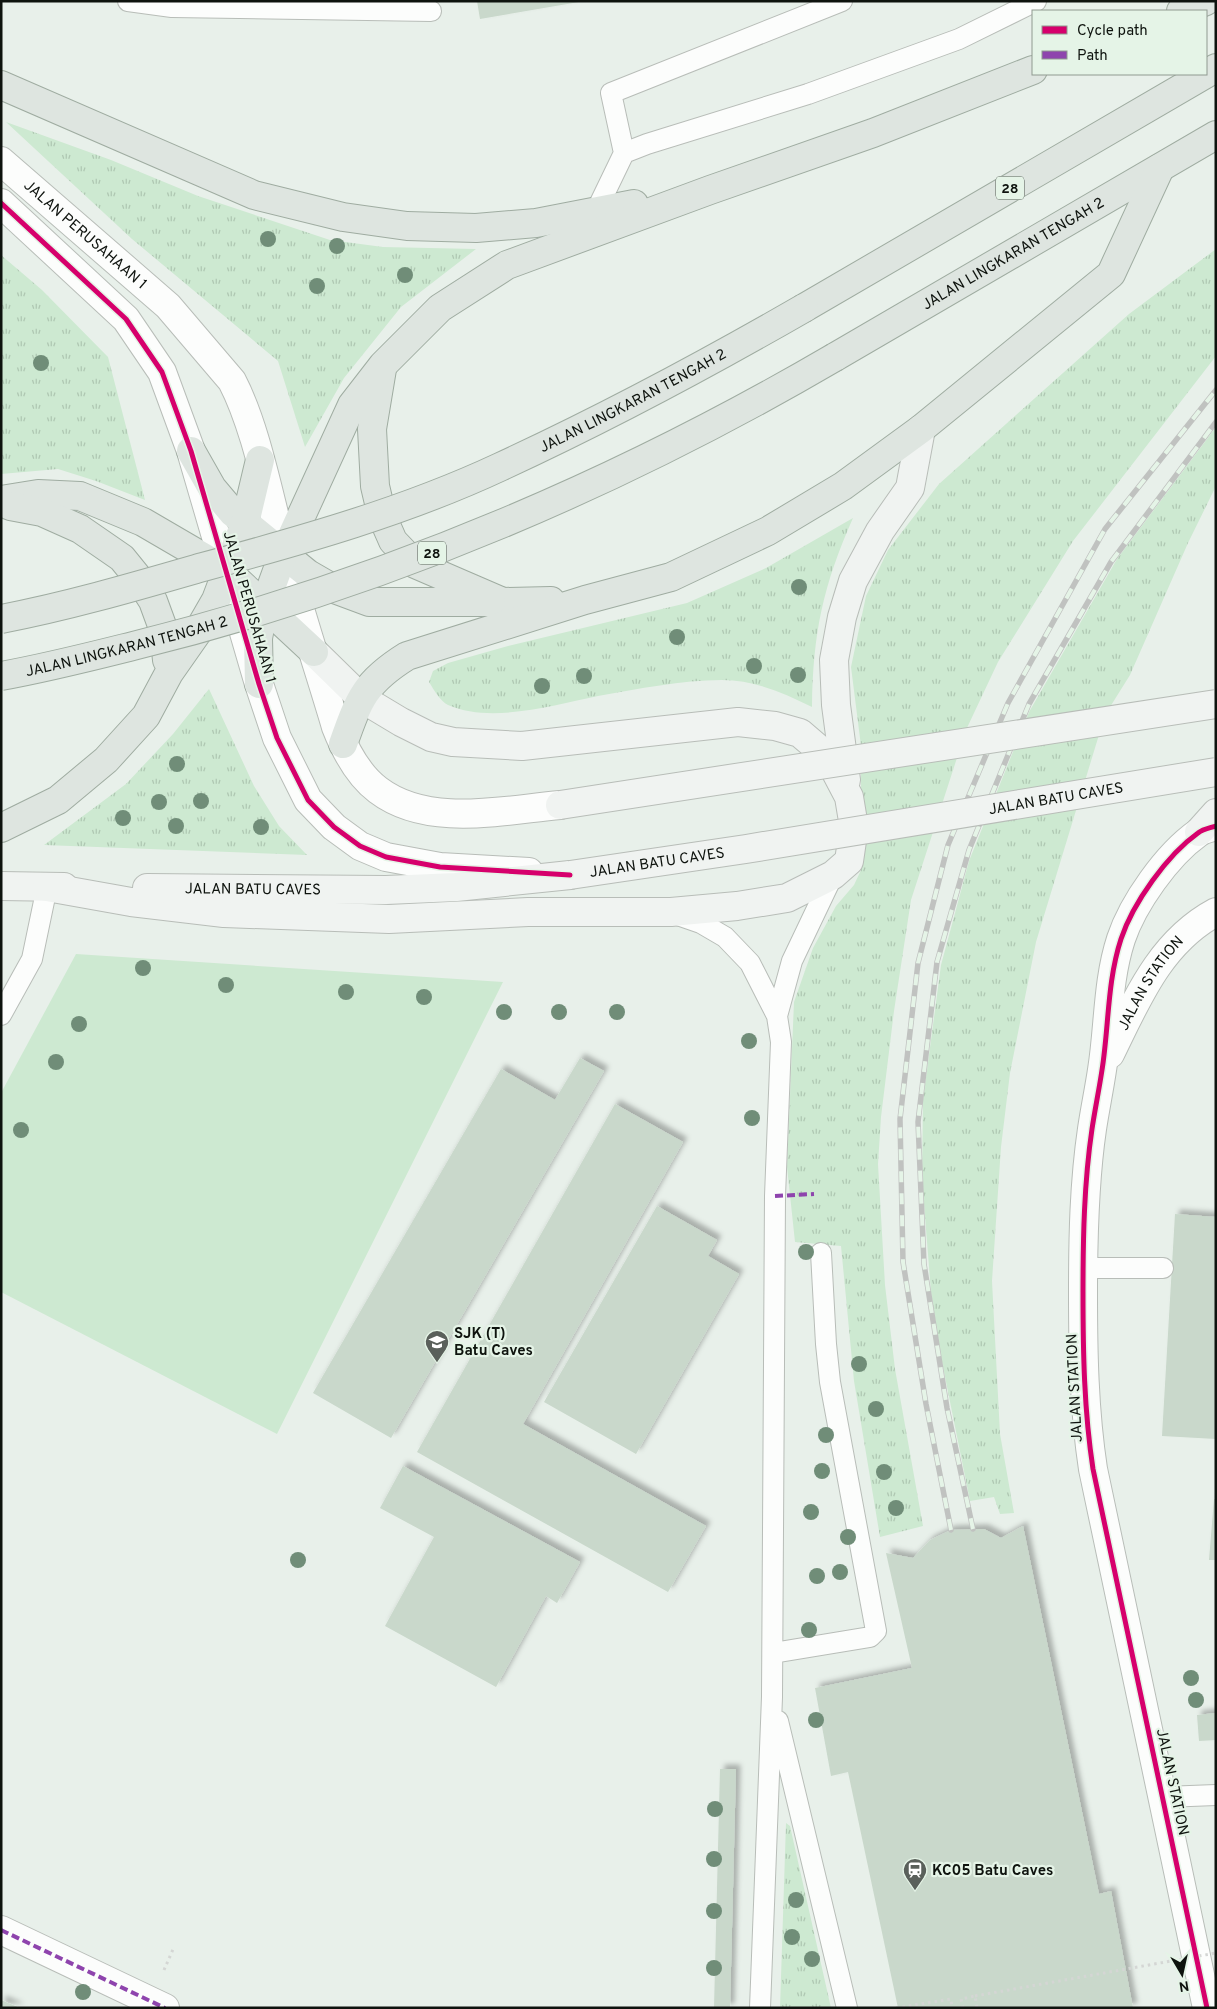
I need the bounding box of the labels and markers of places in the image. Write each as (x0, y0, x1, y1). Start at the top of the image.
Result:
place label: SJK (T) Batu Caves (454, 1325, 533, 1361)
school or university icon: SJK (T) Batu Caves (424, 1329, 450, 1363)
station icon: KC05 Batu Caves (902, 1857, 928, 1891)
place label: KC05 Batu Caves (932, 1862, 1053, 1881)

